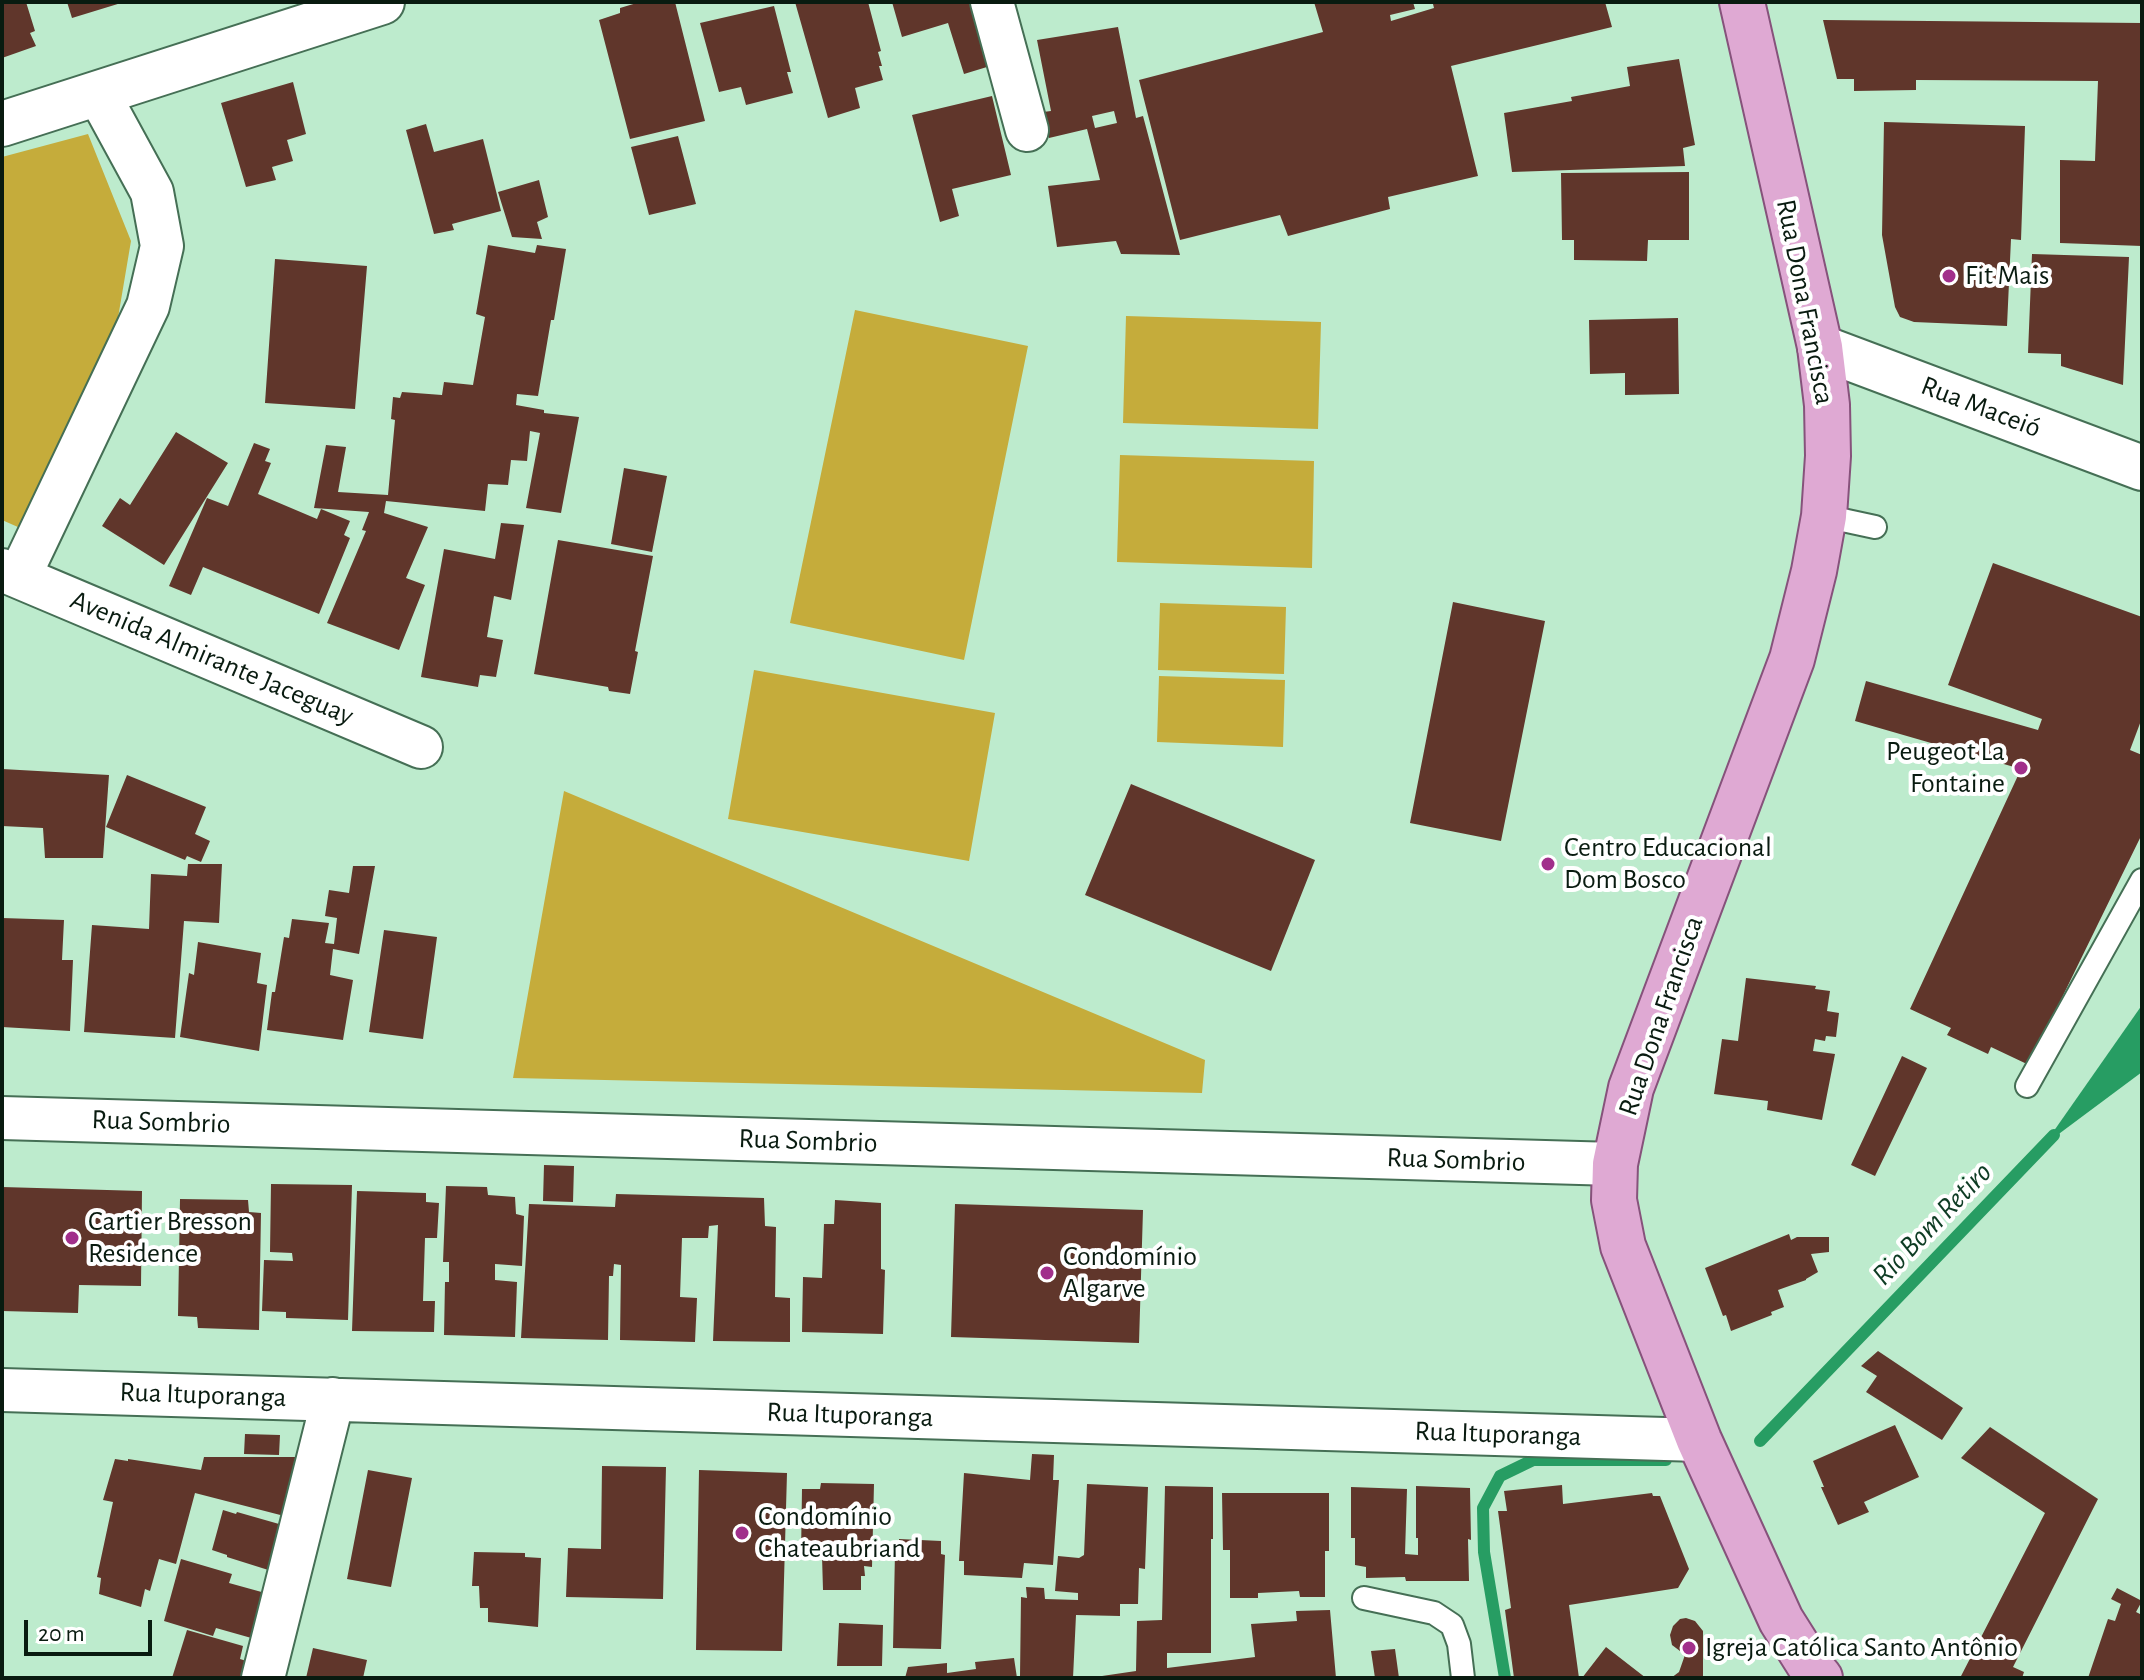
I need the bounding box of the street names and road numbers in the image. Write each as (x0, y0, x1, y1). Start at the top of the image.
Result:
street label: Rua Dona Francisca (1769, 196, 1841, 408)
street label: Rua Maceió (1916, 369, 2046, 445)
street label: Avenida Almirante Jaceguay (65, 583, 359, 733)
street label: Rua Dona Francisca (1611, 912, 1711, 1120)
street label: Rua Sombrio (91, 1103, 231, 1141)
street label: Rua Sombrio (738, 1122, 878, 1160)
street label: Rua Sombrio (1386, 1141, 1526, 1179)
street label: Rua Ituporanga (119, 1375, 287, 1415)
street label: Rua Ituporanga (766, 1395, 934, 1435)
street label: Rua Ituporanga (1414, 1414, 1582, 1454)

